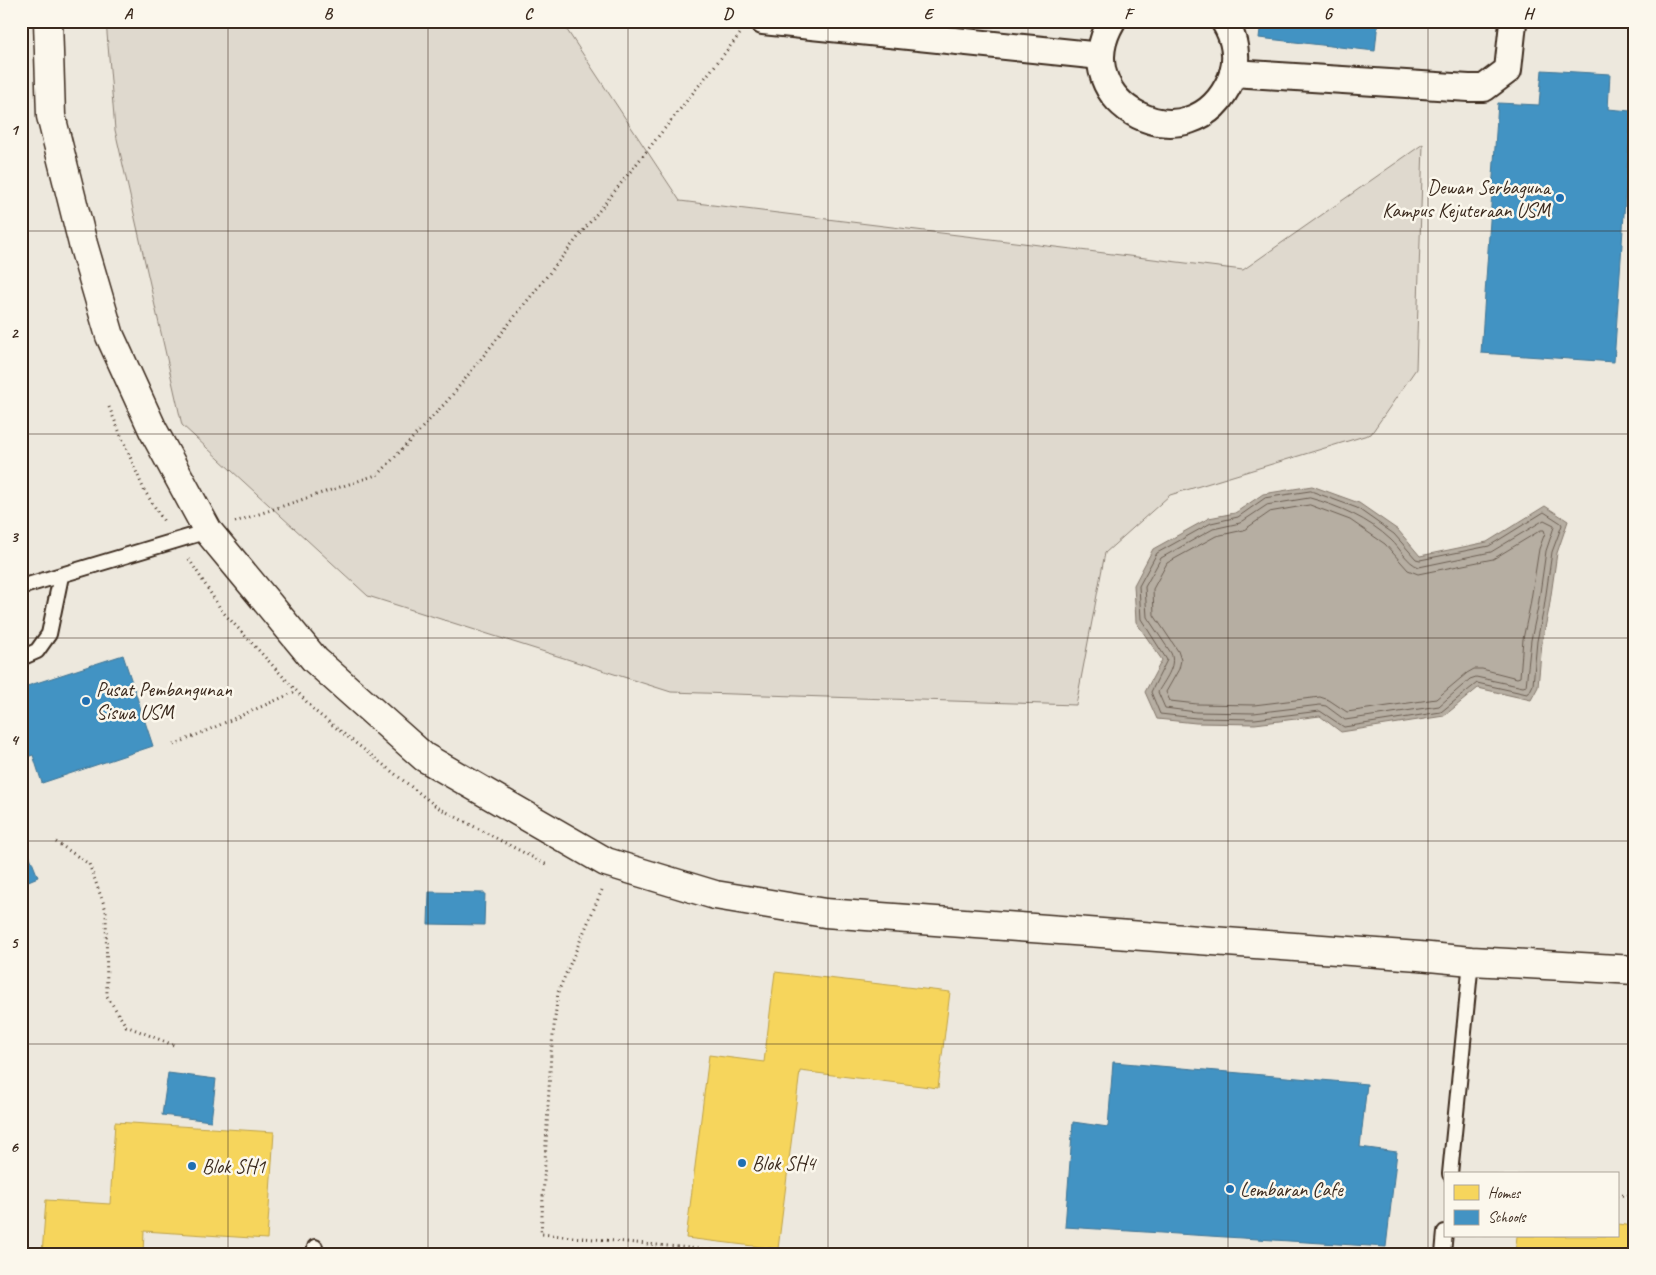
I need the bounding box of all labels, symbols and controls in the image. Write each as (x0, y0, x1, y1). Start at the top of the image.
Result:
text: A (124, 4, 134, 24)
text: B (324, 4, 334, 24)
text: C (524, 4, 534, 24)
text: D (723, 4, 734, 24)
text: E (924, 4, 935, 24)
text: F (1124, 4, 1135, 24)
text: G (1324, 4, 1334, 24)
text: H (1523, 4, 1535, 24)
text: 1 (10, 120, 19, 140)
place label: Dewan Serbaguna Kampus Kejuteraan USM (1382, 175, 1552, 223)
marker: Dewan Serbaguna Kampus Kejuteraan USM (1554, 192, 1566, 204)
text: 2 (10, 323, 19, 343)
text: 3 (10, 527, 19, 547)
place label: Pusat Pembangunan Siswa USM (96, 677, 233, 725)
marker: Pusat Pembangunan Siswa USM (80, 695, 92, 707)
text: 4 (10, 730, 19, 750)
text: 5 (11, 933, 20, 953)
text: 6 (10, 1137, 19, 1157)
place label: Blok SH4 (752, 1151, 817, 1176)
place label: Blok SH1 (202, 1154, 266, 1179)
marker: Blok SH4 (736, 1157, 748, 1169)
marker: Blok SH1 (186, 1160, 198, 1172)
legend (1444, 1172, 1618, 1238)
place label: Lembaran Cafe (1240, 1177, 1344, 1202)
marker: Lembaran Cafe (1224, 1183, 1236, 1195)
text: Homes (1488, 1184, 1522, 1203)
text: Schools (1488, 1208, 1527, 1227)

